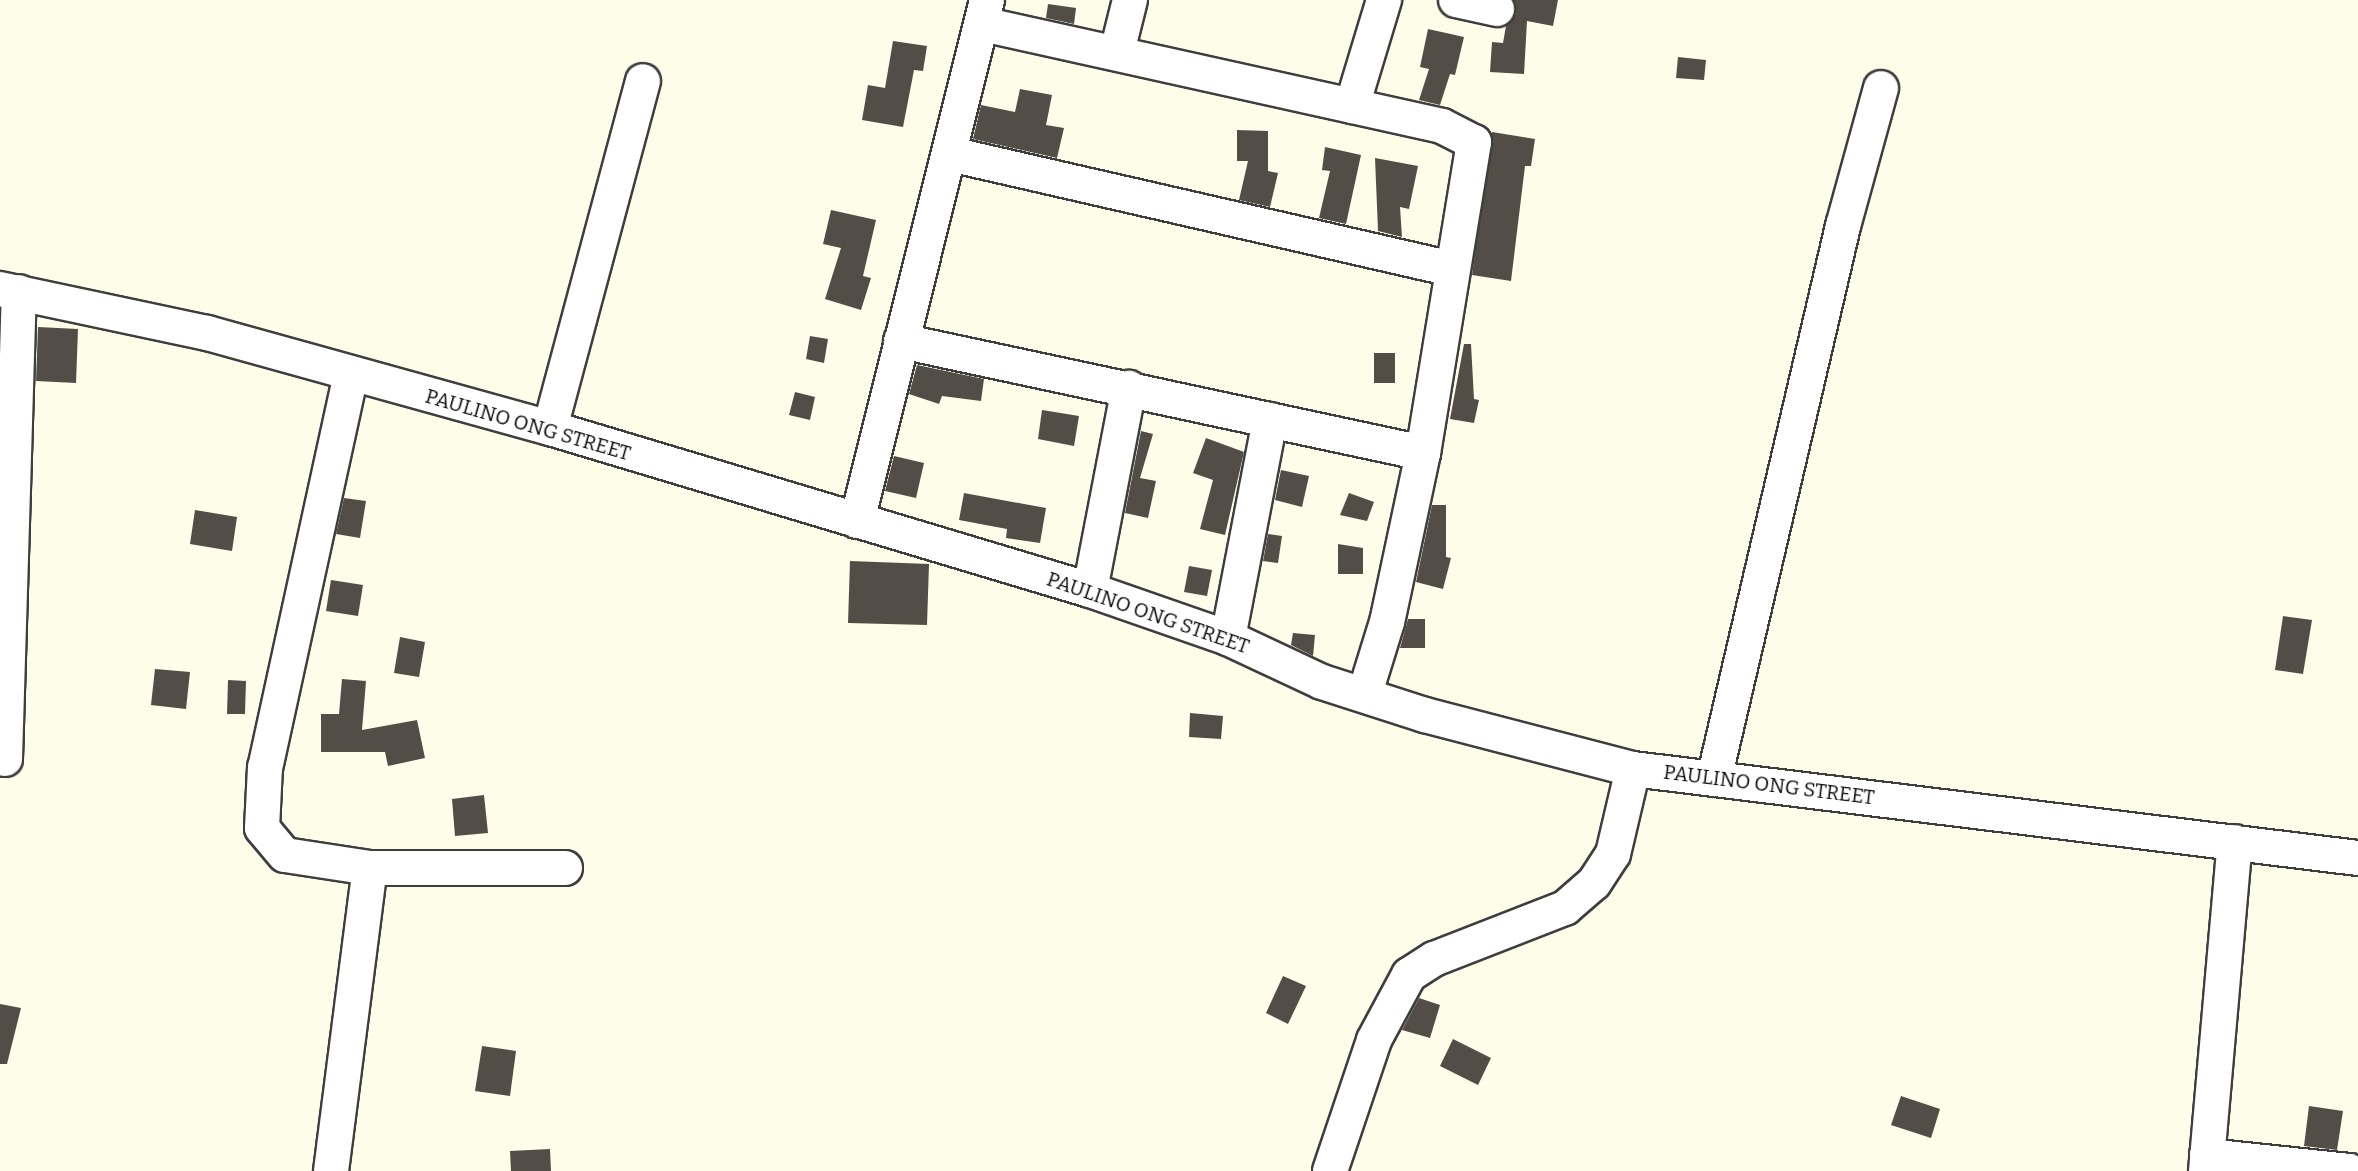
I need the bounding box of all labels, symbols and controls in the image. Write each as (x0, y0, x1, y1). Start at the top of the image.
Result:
street label: PAULINO ONG STREET (423, 384, 633, 466)
street label: PAULINO ONG STREET (1044, 567, 1252, 659)
street label: PAULINO ONG STREET (1662, 760, 1876, 810)

